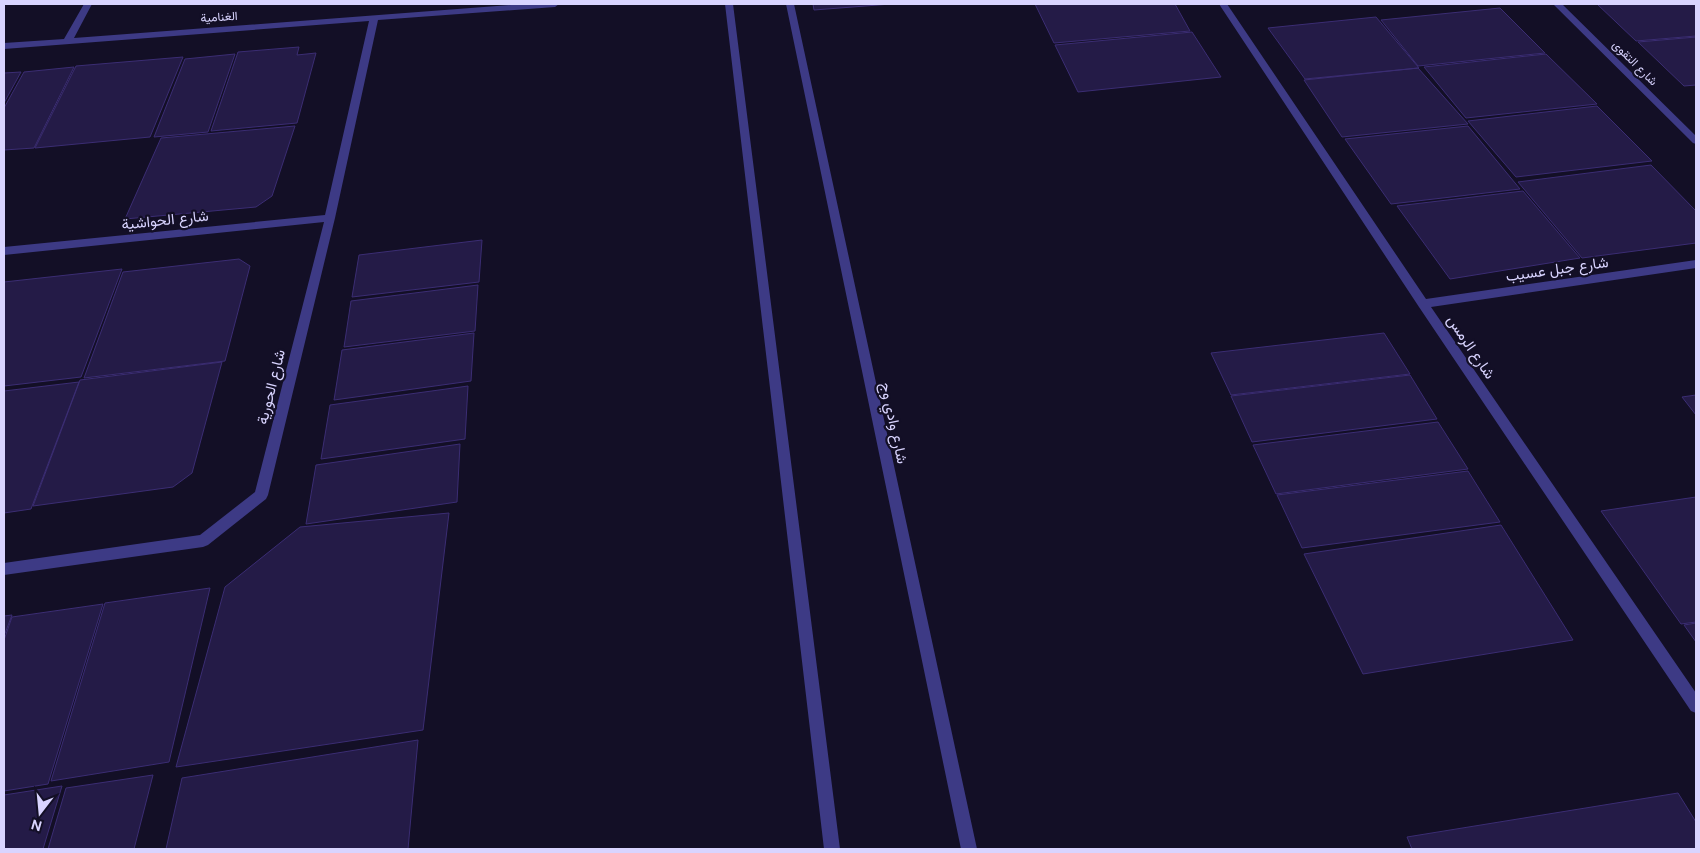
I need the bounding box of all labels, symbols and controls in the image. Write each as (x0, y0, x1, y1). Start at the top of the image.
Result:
street label: الغنامية (200, 8, 238, 26)
street label: شارع التقوى (1608, 37, 1661, 90)
street label: شارع الحواشية (120, 205, 210, 236)
street label: شارع جبل عسيب (1504, 252, 1610, 287)
street label: شارع الرمس (1441, 311, 1500, 384)
street label: شارع الحورية (252, 347, 291, 427)
street label: شارع وادي وج (873, 380, 912, 466)
north arrow (15, 788, 65, 838)
text: N (29, 815, 44, 836)

